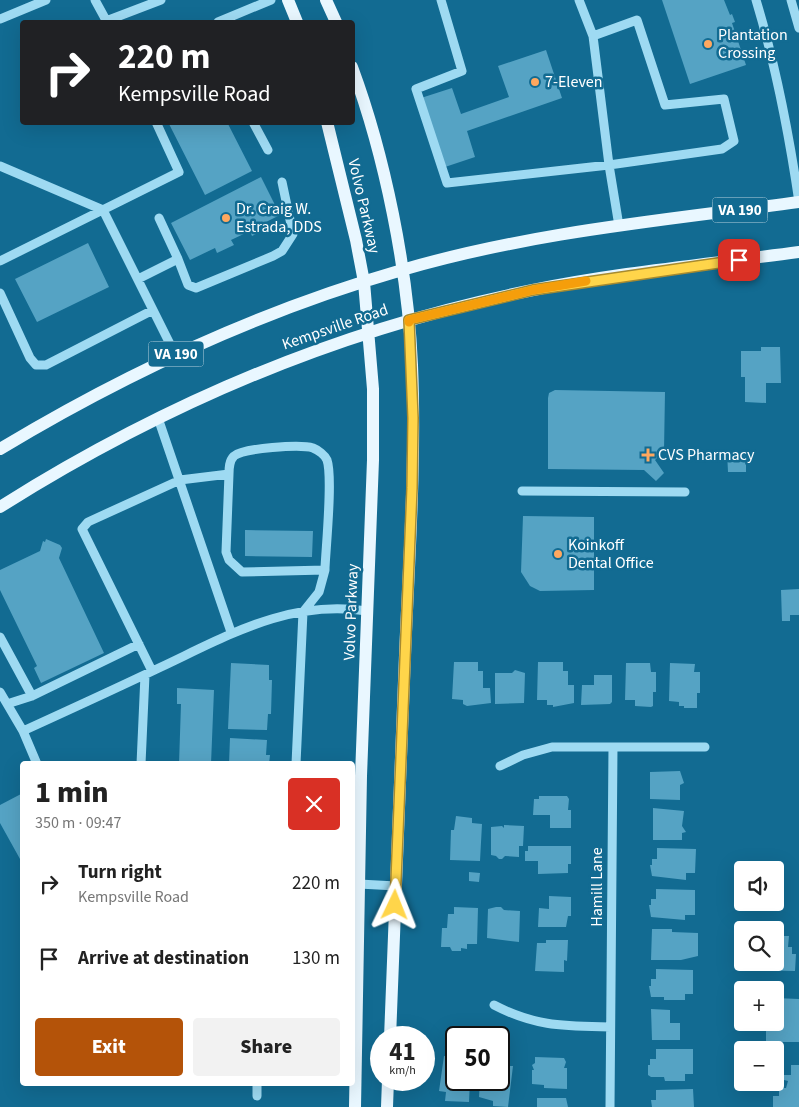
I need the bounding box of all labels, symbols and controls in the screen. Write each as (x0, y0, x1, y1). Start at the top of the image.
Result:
place label: Plantation Crossing (718, 24, 788, 64)
text: 220 m (118, 32, 210, 82)
marker: Plantation Crossing (702, 38, 714, 50)
icon: right (35, 40, 100, 105)
place label: 7-Eleven (545, 71, 603, 93)
marker: 7-Eleven (529, 76, 541, 88)
text: Kempsville Road (118, 78, 271, 110)
street label: Volvo Parkway (342, 156, 386, 256)
place label: Dr. Craig W. Estrada, DDS (236, 198, 322, 238)
road number: VA 190 (712, 198, 768, 222)
marker: Dr. Craig W. Estrada, DDS (220, 212, 232, 224)
pin (718, 239, 760, 281)
icon: arrive (725, 246, 753, 274)
street label: Kempsville Road (279, 299, 391, 355)
road number: VA 190 (148, 342, 204, 366)
place label: CVS Pharmacy (658, 444, 755, 466)
marker: CVS Pharmacy (642, 449, 654, 461)
place label: Koinkoff Dental Office (568, 534, 654, 574)
marker: Koinkoff Dental Office (552, 548, 564, 560)
street label: Volvo Parkway (338, 563, 364, 661)
text: 1 min (35, 771, 109, 814)
button: close (288, 778, 340, 830)
text: 350 m · 09:47 (35, 812, 122, 834)
street label: Hamill Lane (586, 847, 608, 927)
text: Turn right (78, 859, 162, 886)
map controls (734, 861, 784, 1091)
button: sound (734, 861, 784, 911)
icon: right (35, 870, 63, 898)
text: 220 m (292, 870, 340, 897)
position arrow (368, 878, 420, 930)
text: Kempsville Road (78, 886, 189, 908)
button: search (734, 921, 784, 971)
icon: arrive (35, 945, 63, 973)
text: Arrive at destination (78, 945, 249, 972)
text: 130 m (292, 945, 340, 972)
button: + (734, 981, 784, 1031)
button: Exit (35, 1018, 183, 1076)
button: Share (193, 1018, 340, 1076)
speed limit sign: 50 (445, 1026, 510, 1091)
text: 41 (389, 1034, 416, 1070)
button: − (734, 1041, 784, 1091)
text: km/h (389, 1062, 416, 1079)

